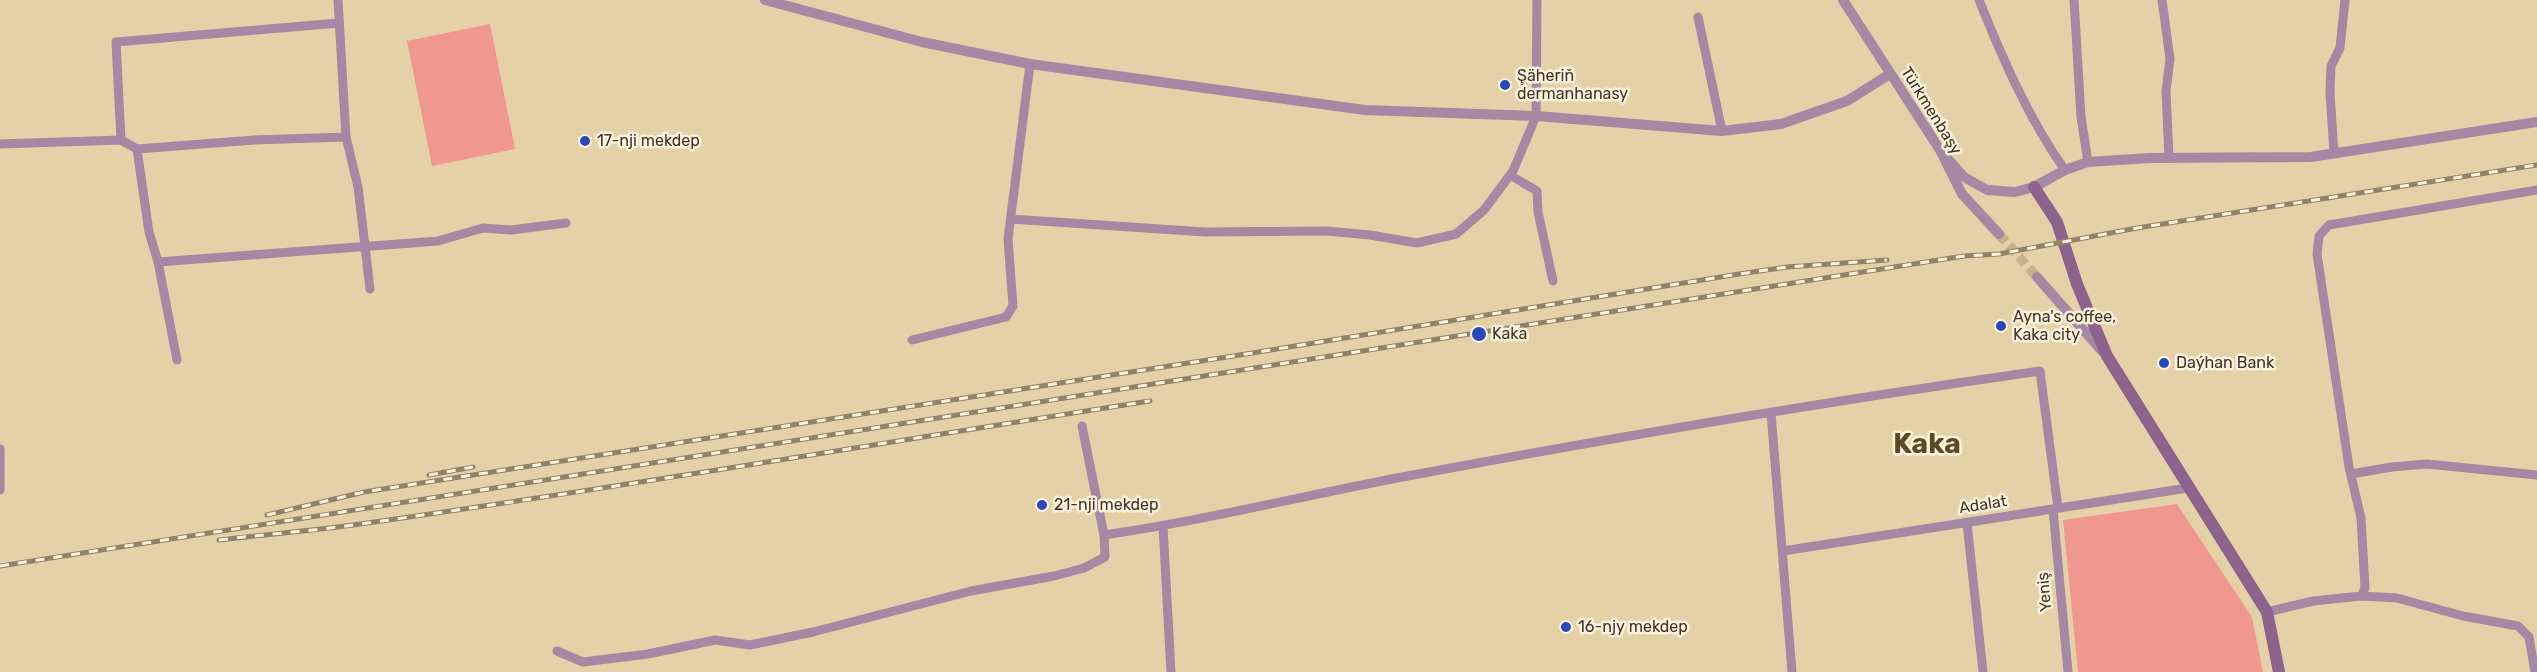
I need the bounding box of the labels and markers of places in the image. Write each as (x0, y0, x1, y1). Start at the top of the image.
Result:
place label: Şäheriň dermanhanasy (1517, 66, 1628, 104)
marker: Şäheriň dermanhanasy (1498, 78, 1512, 92)
place label: 17-nji mekdep (597, 131, 700, 151)
marker: 17-nji mekdep (578, 134, 592, 148)
place label: Ayna's coffee, Kaka city (2013, 307, 2116, 345)
marker: Ayna's coffee, Kaka city (1994, 319, 2008, 333)
place label: Kaka (1492, 324, 1527, 344)
marker: Kaka (1470, 325, 1488, 343)
place label: Daýhan Bank (2176, 353, 2274, 373)
marker: Daýhan Bank (2157, 356, 2171, 370)
place label: 21-nji mekdep (1054, 495, 1159, 515)
marker: 21-nji mekdep (1035, 498, 1049, 512)
place label: 16-njy mekdep (1578, 617, 1688, 637)
marker: 16-njy mekdep (1559, 620, 1573, 634)

